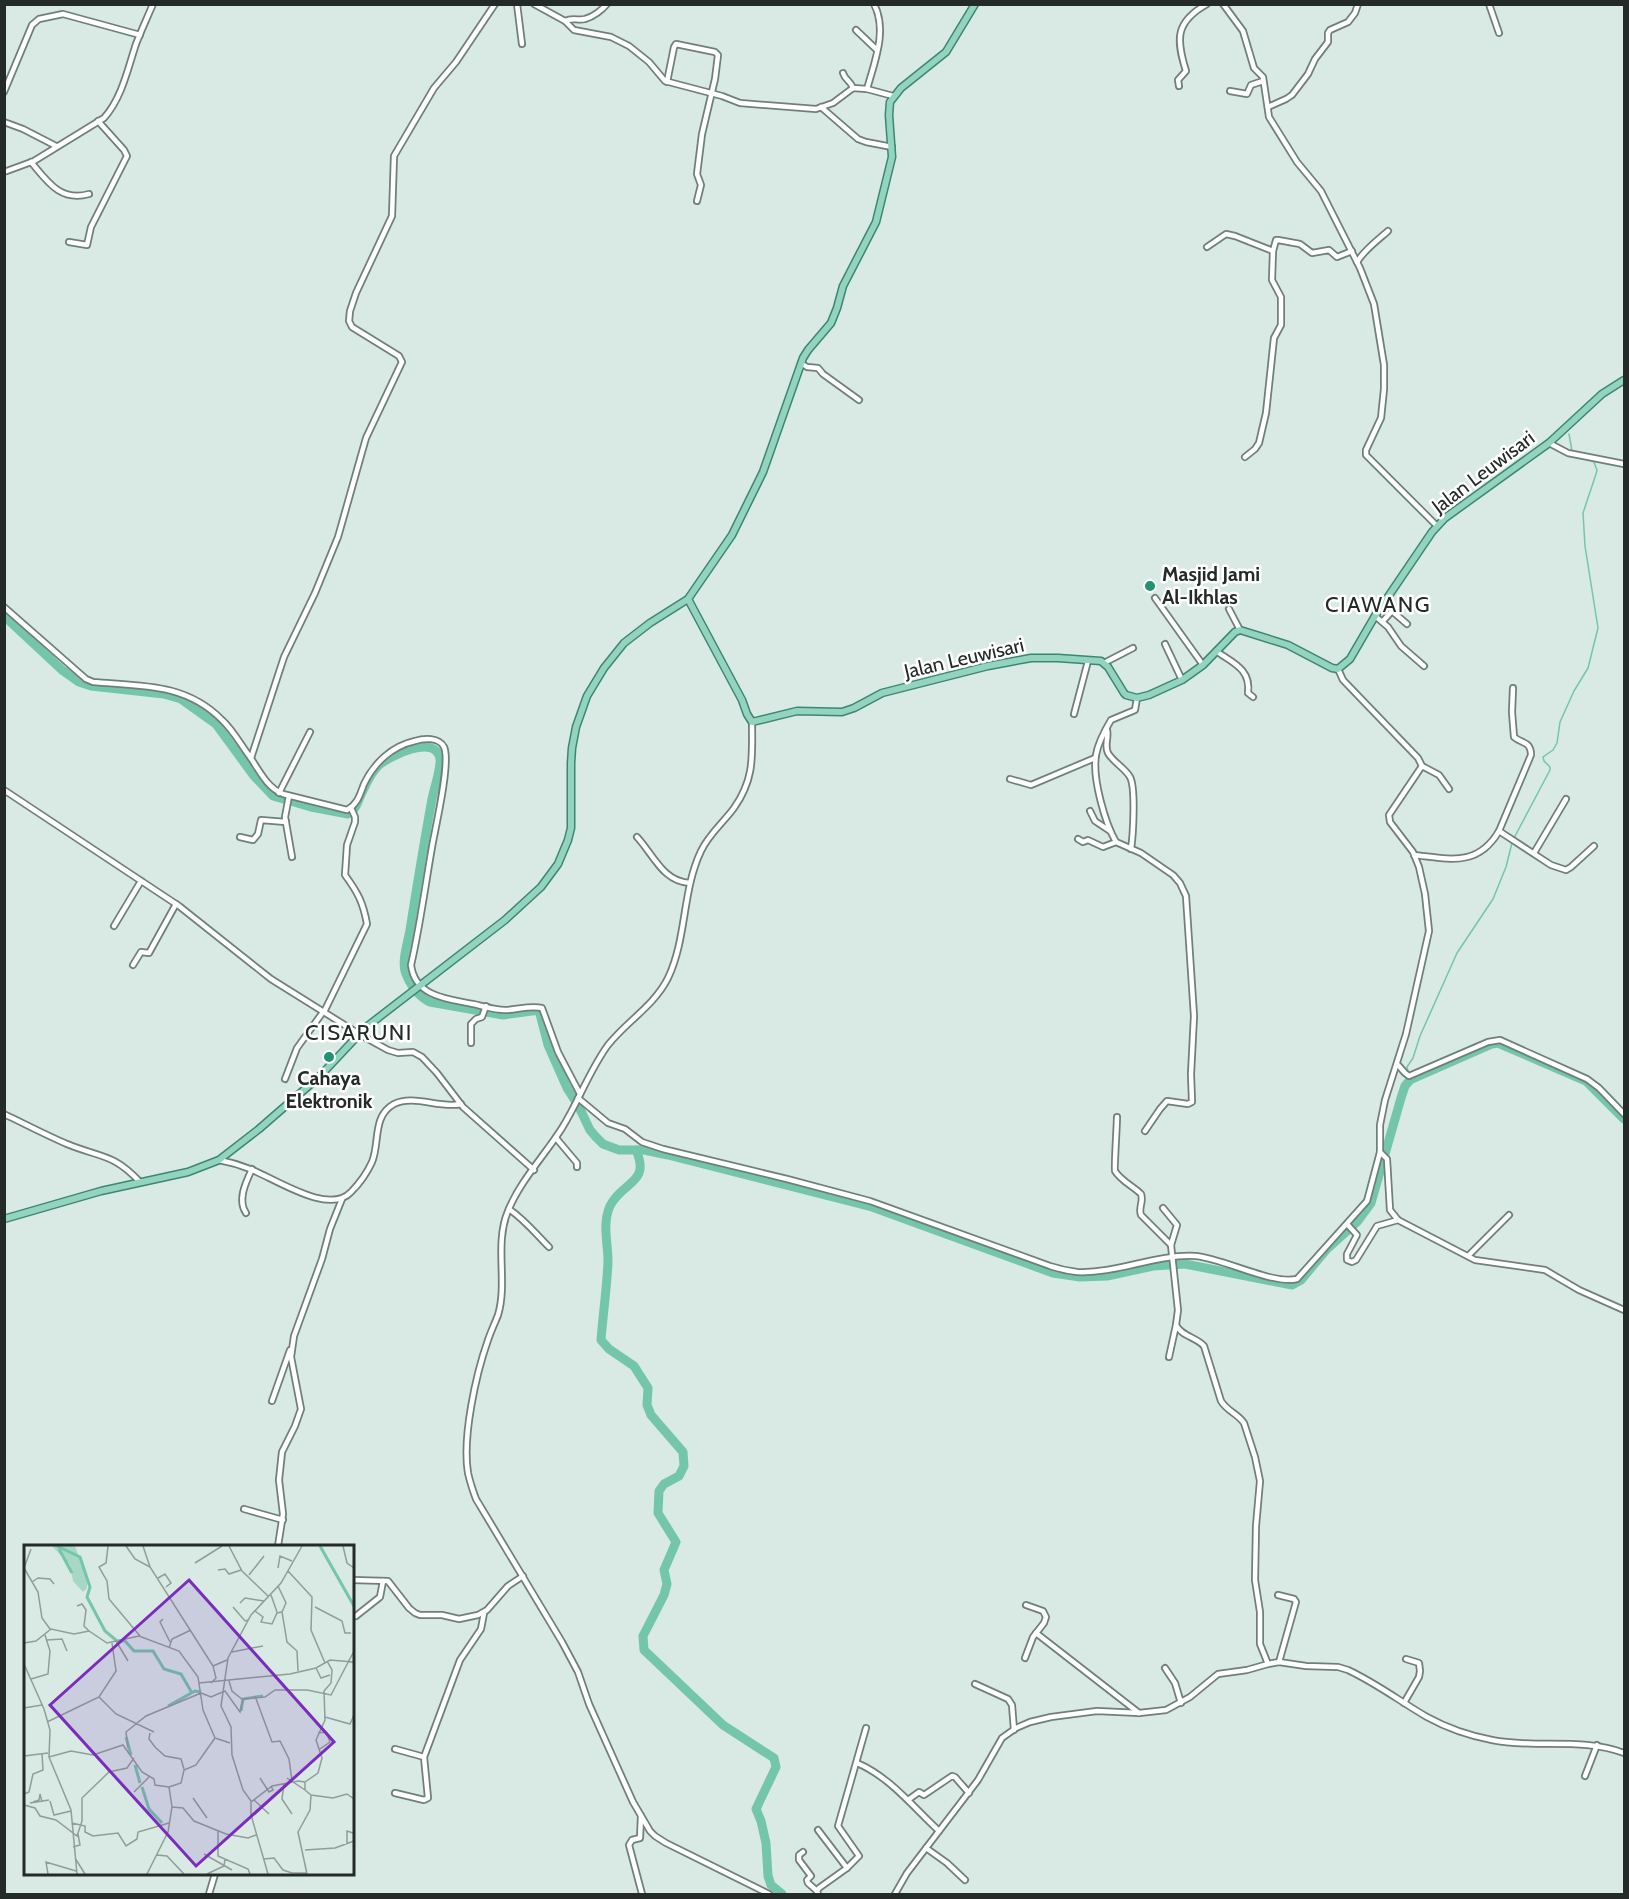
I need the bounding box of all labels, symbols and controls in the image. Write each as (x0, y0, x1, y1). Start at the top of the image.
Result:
street label: Jalan Leuwisari (1426, 426, 1539, 519)
place label: Masjid Jami Al-Ikhlas (1162, 562, 1260, 609)
marker: Masjid Jami Al-Ikhlas (1143, 579, 1157, 593)
district label: CIAWANG (1325, 591, 1431, 618)
street label: Jalan Leuwisari (901, 633, 1026, 684)
district label: CISARUNI (305, 1019, 413, 1046)
marker: Cahaya Elektronik (322, 1050, 336, 1064)
place label: Cahaya Elektronik (286, 1066, 373, 1113)
inset map (24, 1545, 354, 1875)

